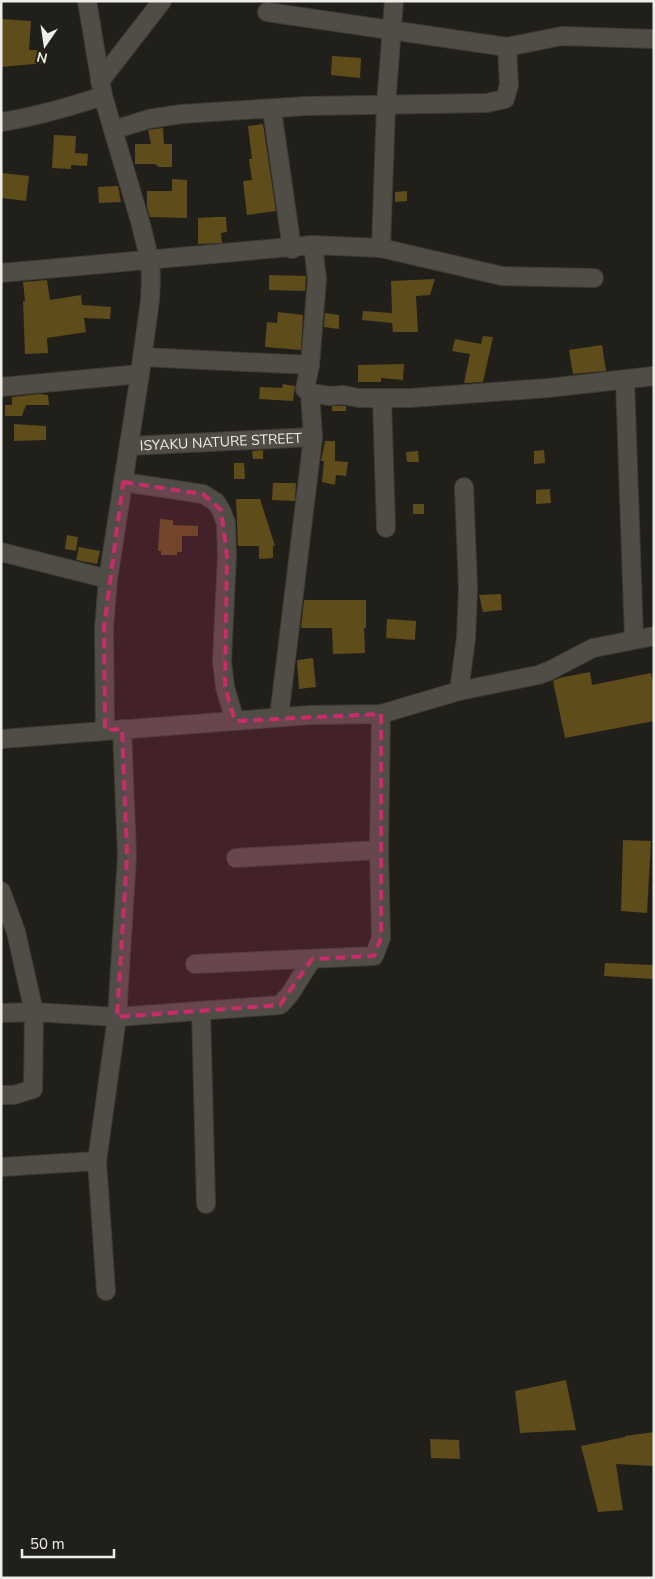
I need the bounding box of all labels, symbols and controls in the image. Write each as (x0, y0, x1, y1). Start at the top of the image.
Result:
north arrow (20, 20, 70, 70)
text: N (35, 47, 49, 68)
street label: ISYAKU NATURE STREET (139, 428, 303, 455)
scale bar (22, 1526, 115, 1558)
text: 50 m (30, 1534, 65, 1554)

